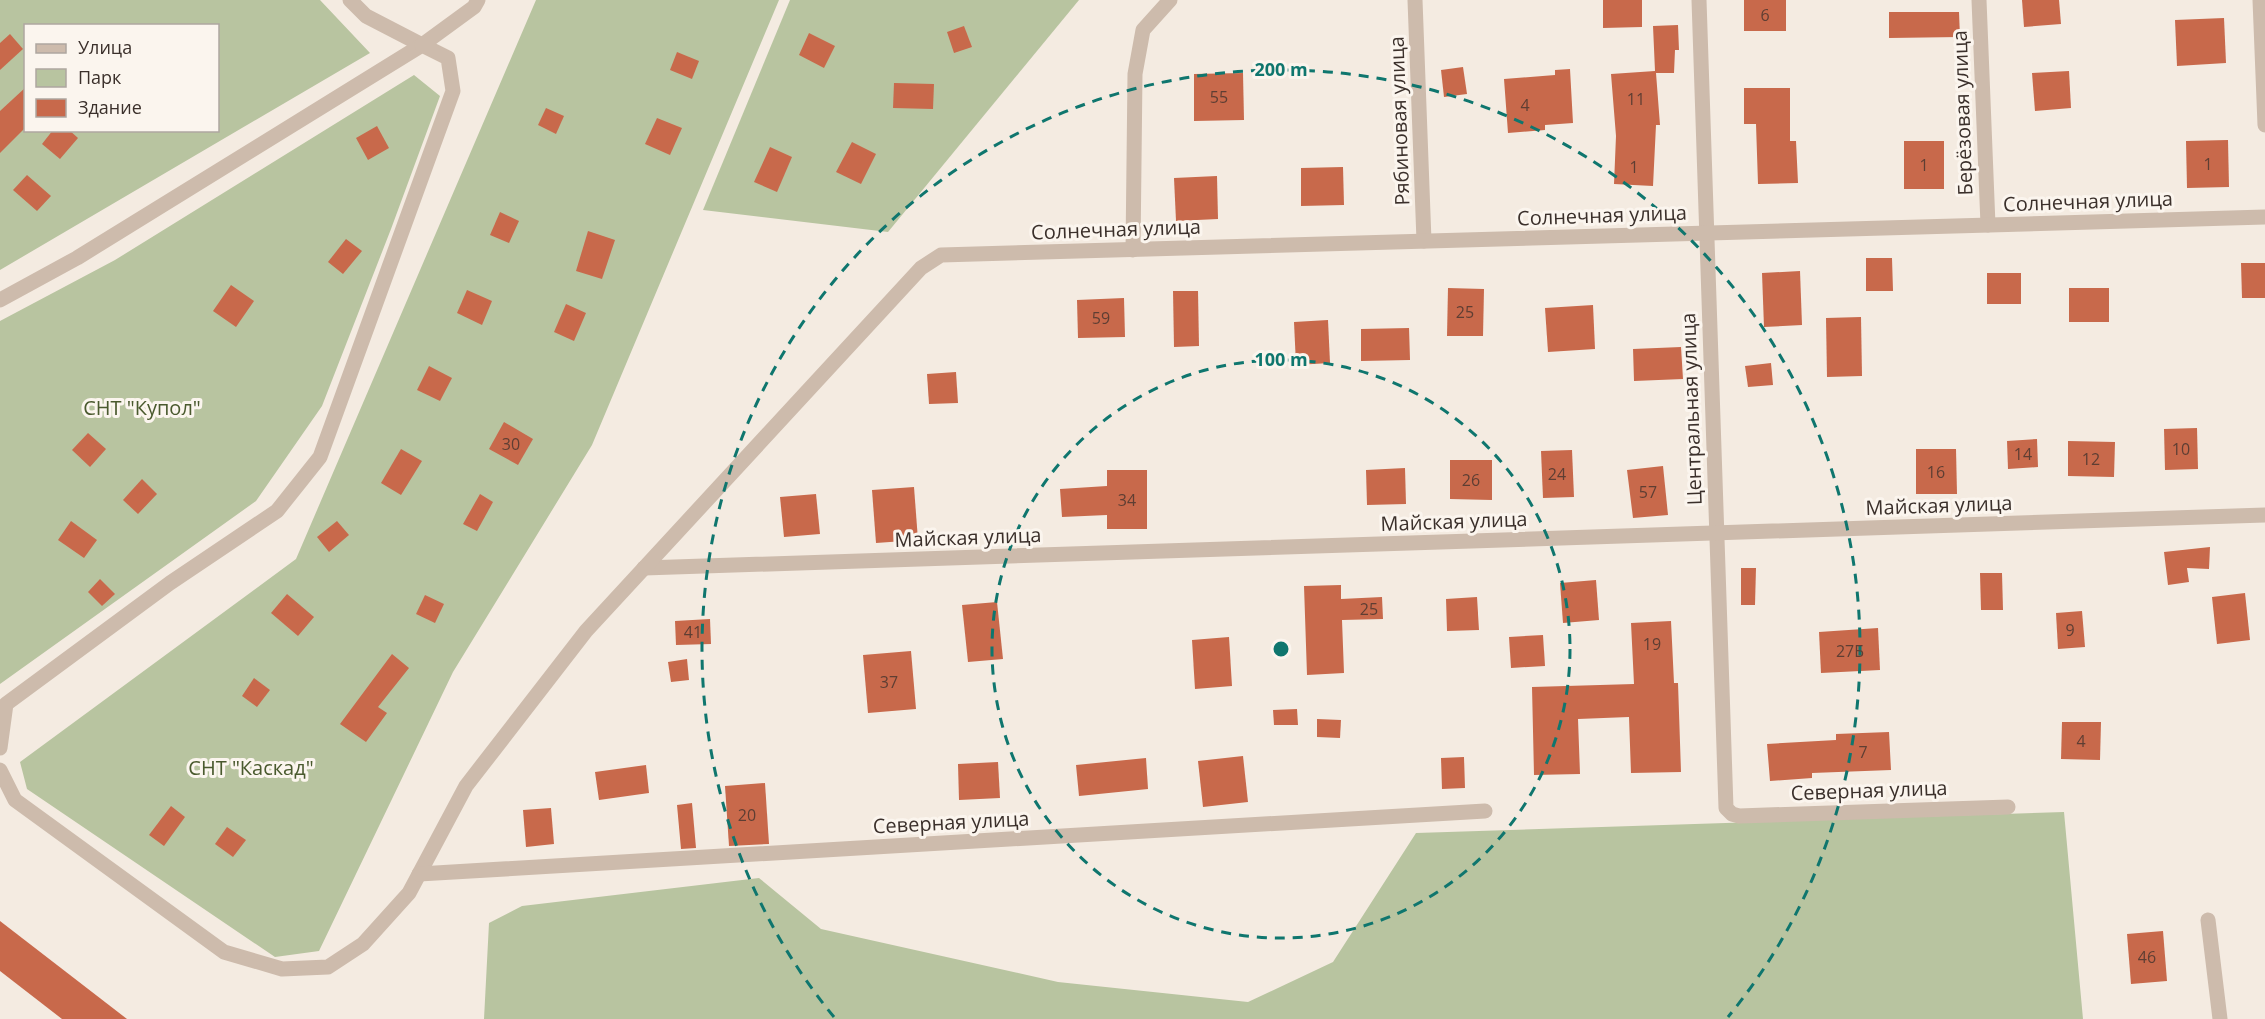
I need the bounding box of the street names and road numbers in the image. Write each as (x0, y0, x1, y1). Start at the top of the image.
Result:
street label: Берёзовая улица (1946, 30, 1978, 196)
street label: Рябиновая улица (1383, 36, 1415, 206)
street label: Солнечная улица (2003, 185, 2173, 217)
street label: Солнечная улица (1517, 199, 1687, 231)
street label: Солнечная улица (1031, 213, 1201, 245)
street label: Центральная улица (1674, 312, 1708, 506)
street label: Майская улица (1865, 489, 2013, 521)
street label: Майская улица (1380, 505, 1528, 537)
street label: Майская улица (894, 521, 1042, 553)
street label: Северная улица (1790, 774, 1948, 806)
street label: Северная улица (872, 804, 1030, 840)

